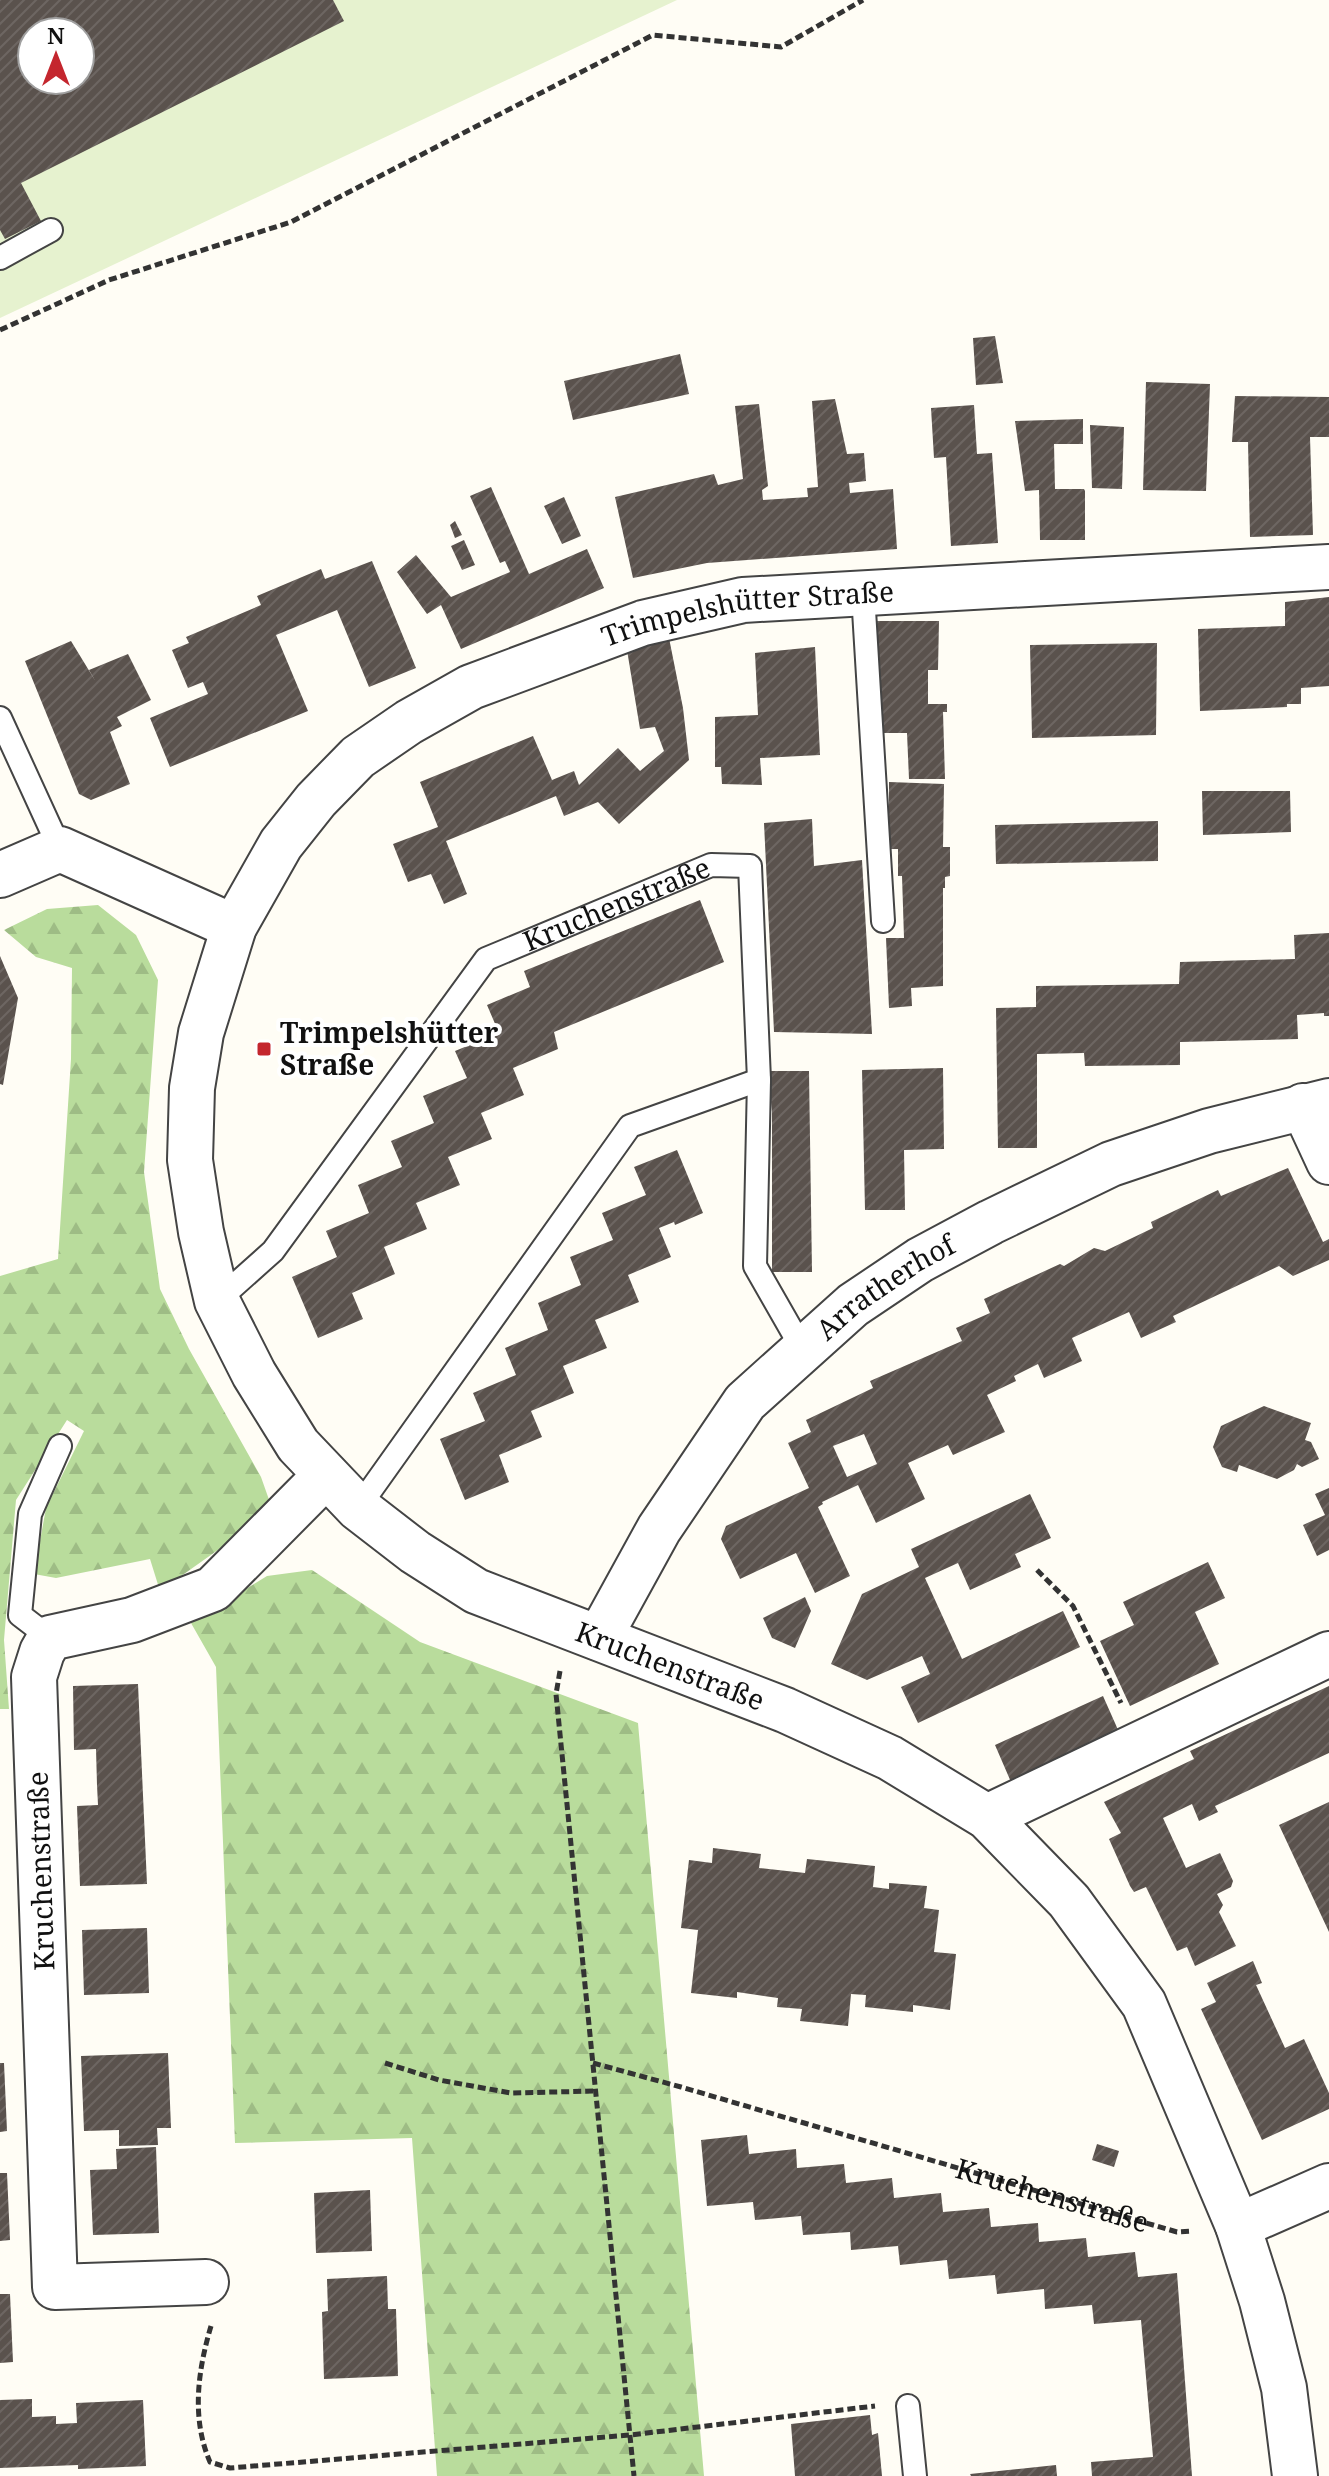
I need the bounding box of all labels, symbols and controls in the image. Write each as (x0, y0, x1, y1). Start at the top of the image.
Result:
north arrow (16, 16, 96, 96)
text: N (47, 20, 65, 50)
street label: Trimpelshütter Straße (596, 572, 895, 655)
street label: Kruchenstraße (517, 848, 715, 959)
place label: Trimpelshütter Straße (280, 1013, 499, 1083)
marker: Trimpelshütter Straße (255, 1040, 273, 1058)
street label: Arratherhof (807, 1224, 964, 1348)
street label: Kruchenstraße (571, 1612, 770, 1718)
street label: Kruchenstraße (18, 1771, 62, 1971)
street label: Kruchenstraße (952, 2148, 1153, 2241)

